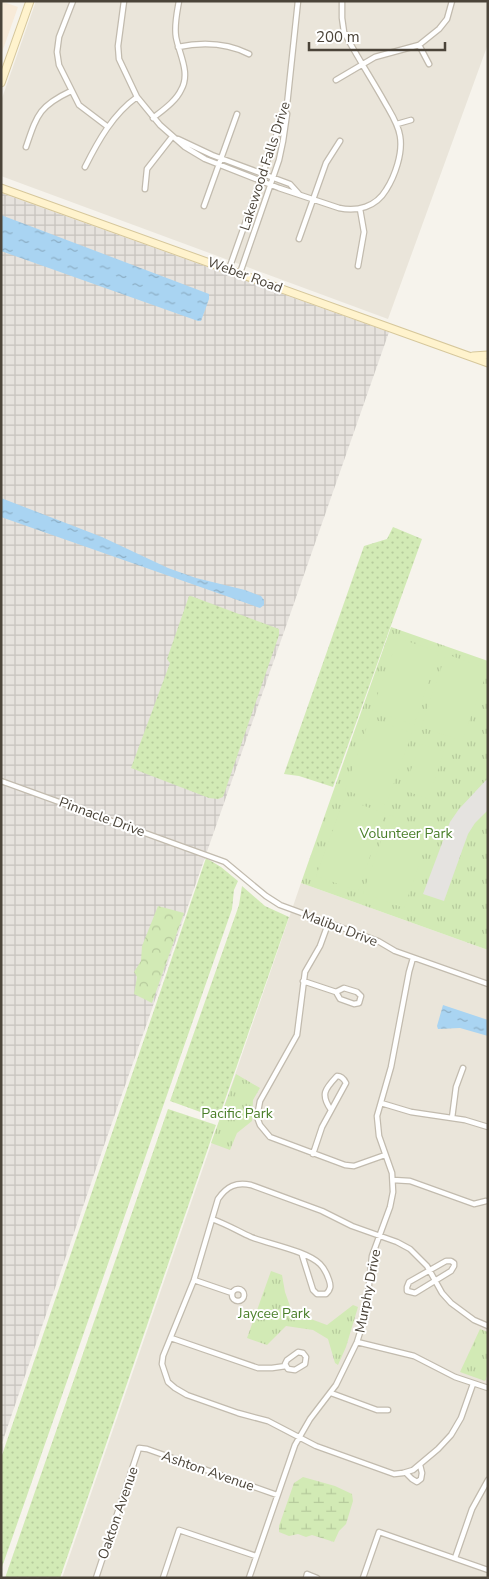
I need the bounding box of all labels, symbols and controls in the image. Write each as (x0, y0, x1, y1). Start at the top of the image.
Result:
scale bar (309, 20, 445, 52)
text: 200 m (316, 27, 360, 47)
street label: Lakewood Falls Drive (235, 99, 295, 233)
street label: Weber Road (205, 253, 285, 297)
street label: Pinnacle Drive (56, 793, 148, 841)
park label: Volunteer Park (359, 824, 453, 843)
street label: Malibu Drive (299, 905, 381, 951)
park label: Pacific Park (201, 1104, 274, 1123)
street label: Murphy Drive (351, 1248, 385, 1334)
park label: Jaycee Park (237, 1304, 311, 1323)
street label: Ashton Avenue (159, 1446, 257, 1496)
street label: Oakton Avenue (93, 1464, 143, 1562)

